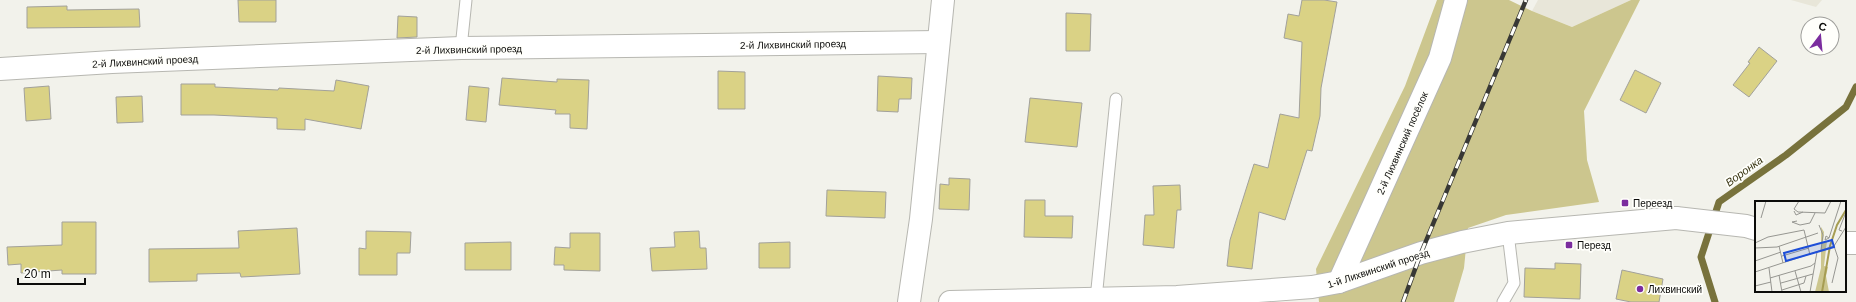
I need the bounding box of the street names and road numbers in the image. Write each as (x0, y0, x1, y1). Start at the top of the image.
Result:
street label: 2-й Лихвинский проезд (740, 38, 846, 51)
street label: 2-й Лихвинский проезд (416, 43, 522, 56)
street label: 2-й Лихвинский проезд (92, 53, 199, 70)
street label: 2-й Лихвинский посёлок (1375, 89, 1430, 196)
street label: 1-й Лихвинский проезд (1326, 247, 1431, 290)

